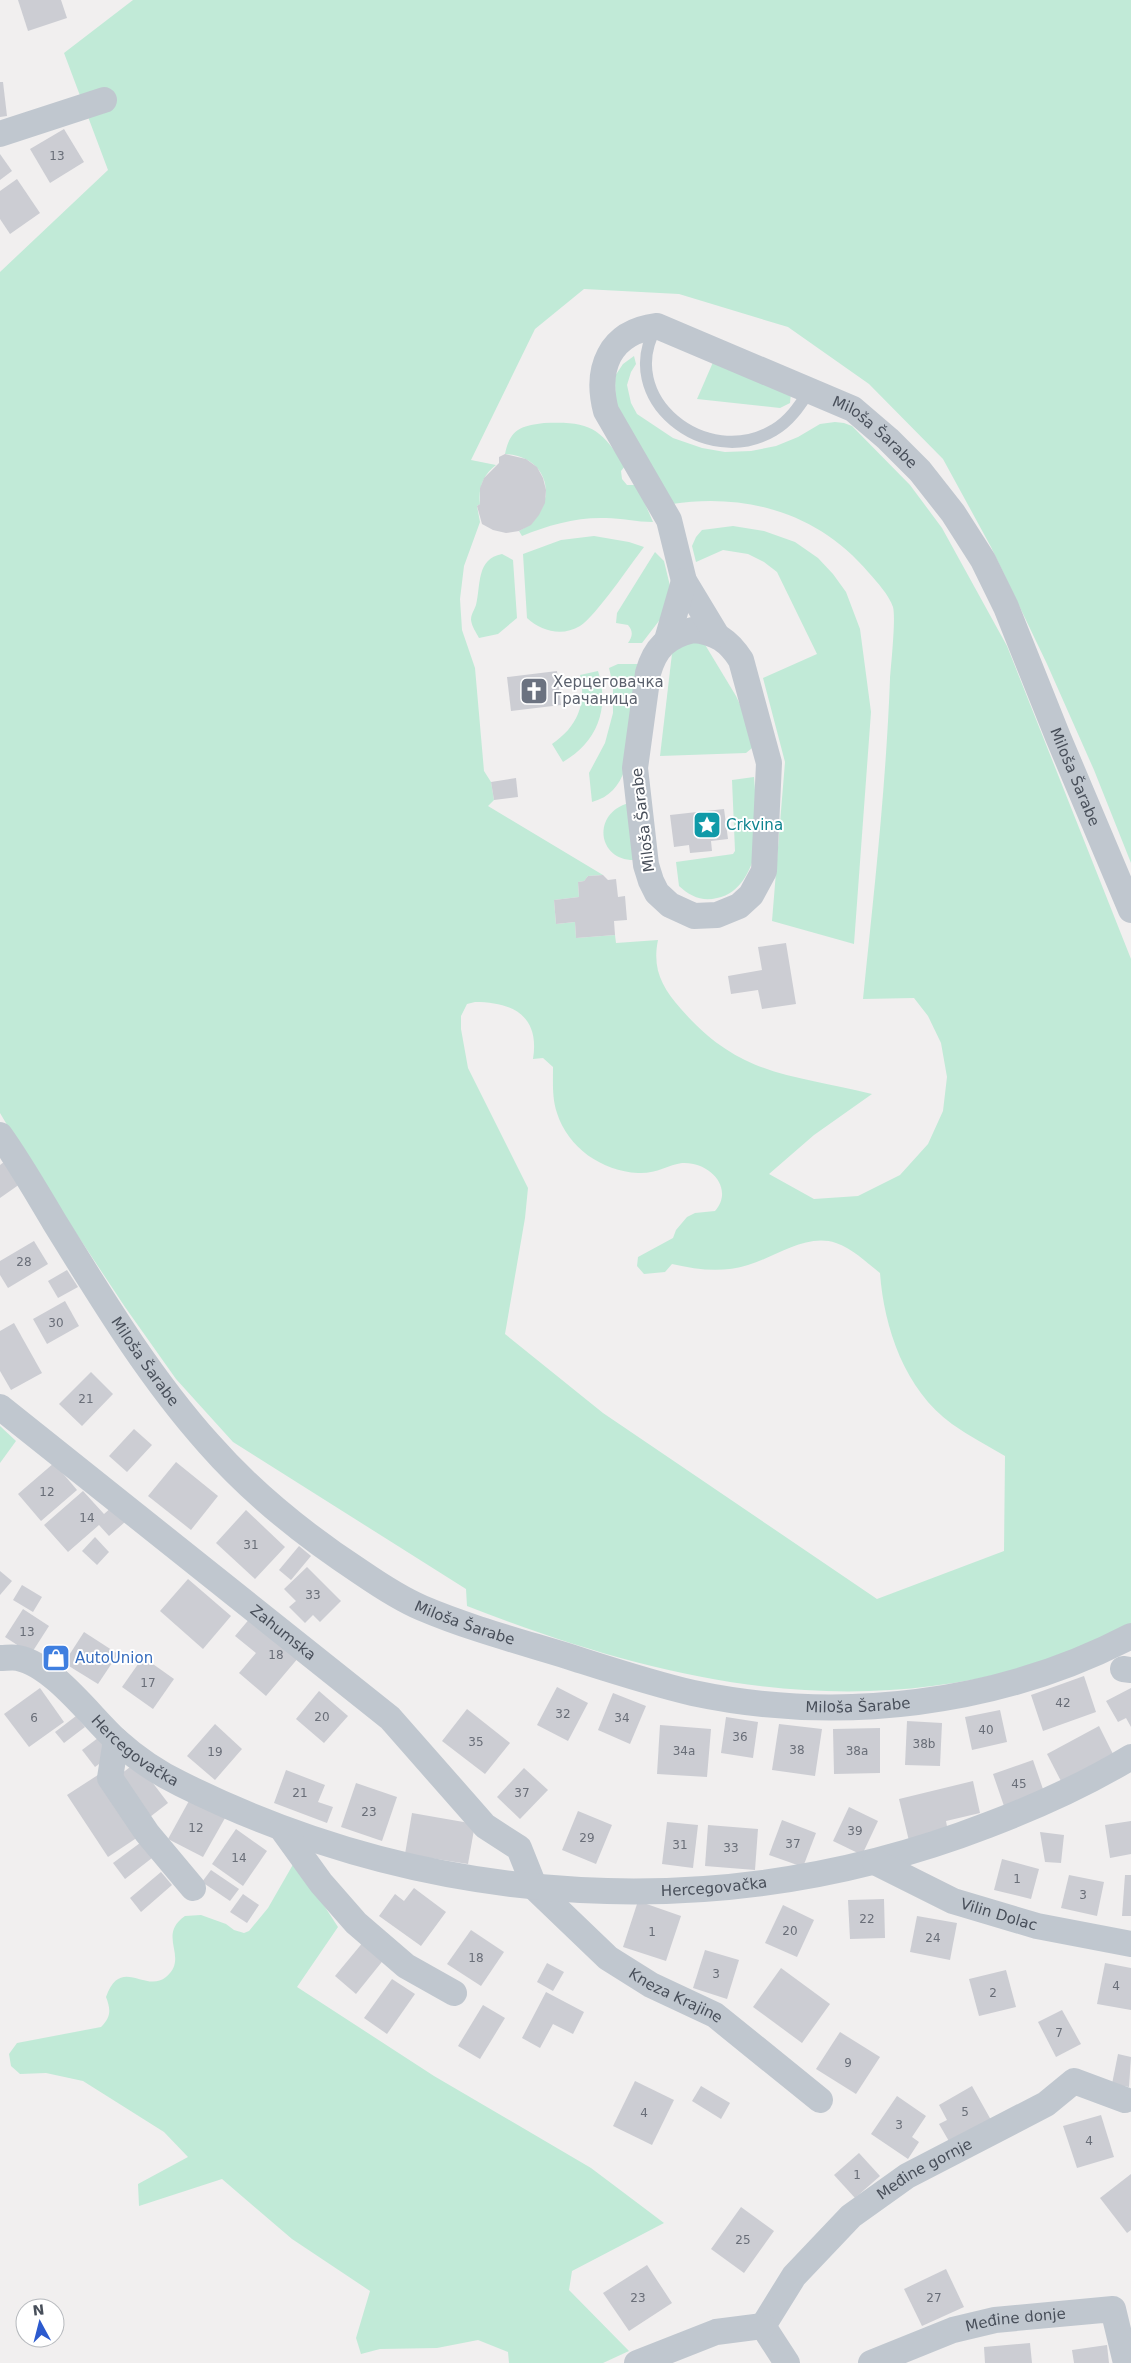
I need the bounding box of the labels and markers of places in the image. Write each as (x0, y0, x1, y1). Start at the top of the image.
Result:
place label: Херцеговачка Грачаница (553, 673, 664, 708)
church icon: Херцеговачка Грачаница (519, 676, 549, 706)
place icon: Crkvina (692, 810, 722, 840)
place label: Crkvina (726, 816, 783, 834)
shop icon: AutoUnion (41, 1643, 71, 1673)
place label: AutoUnion (75, 1649, 153, 1667)

